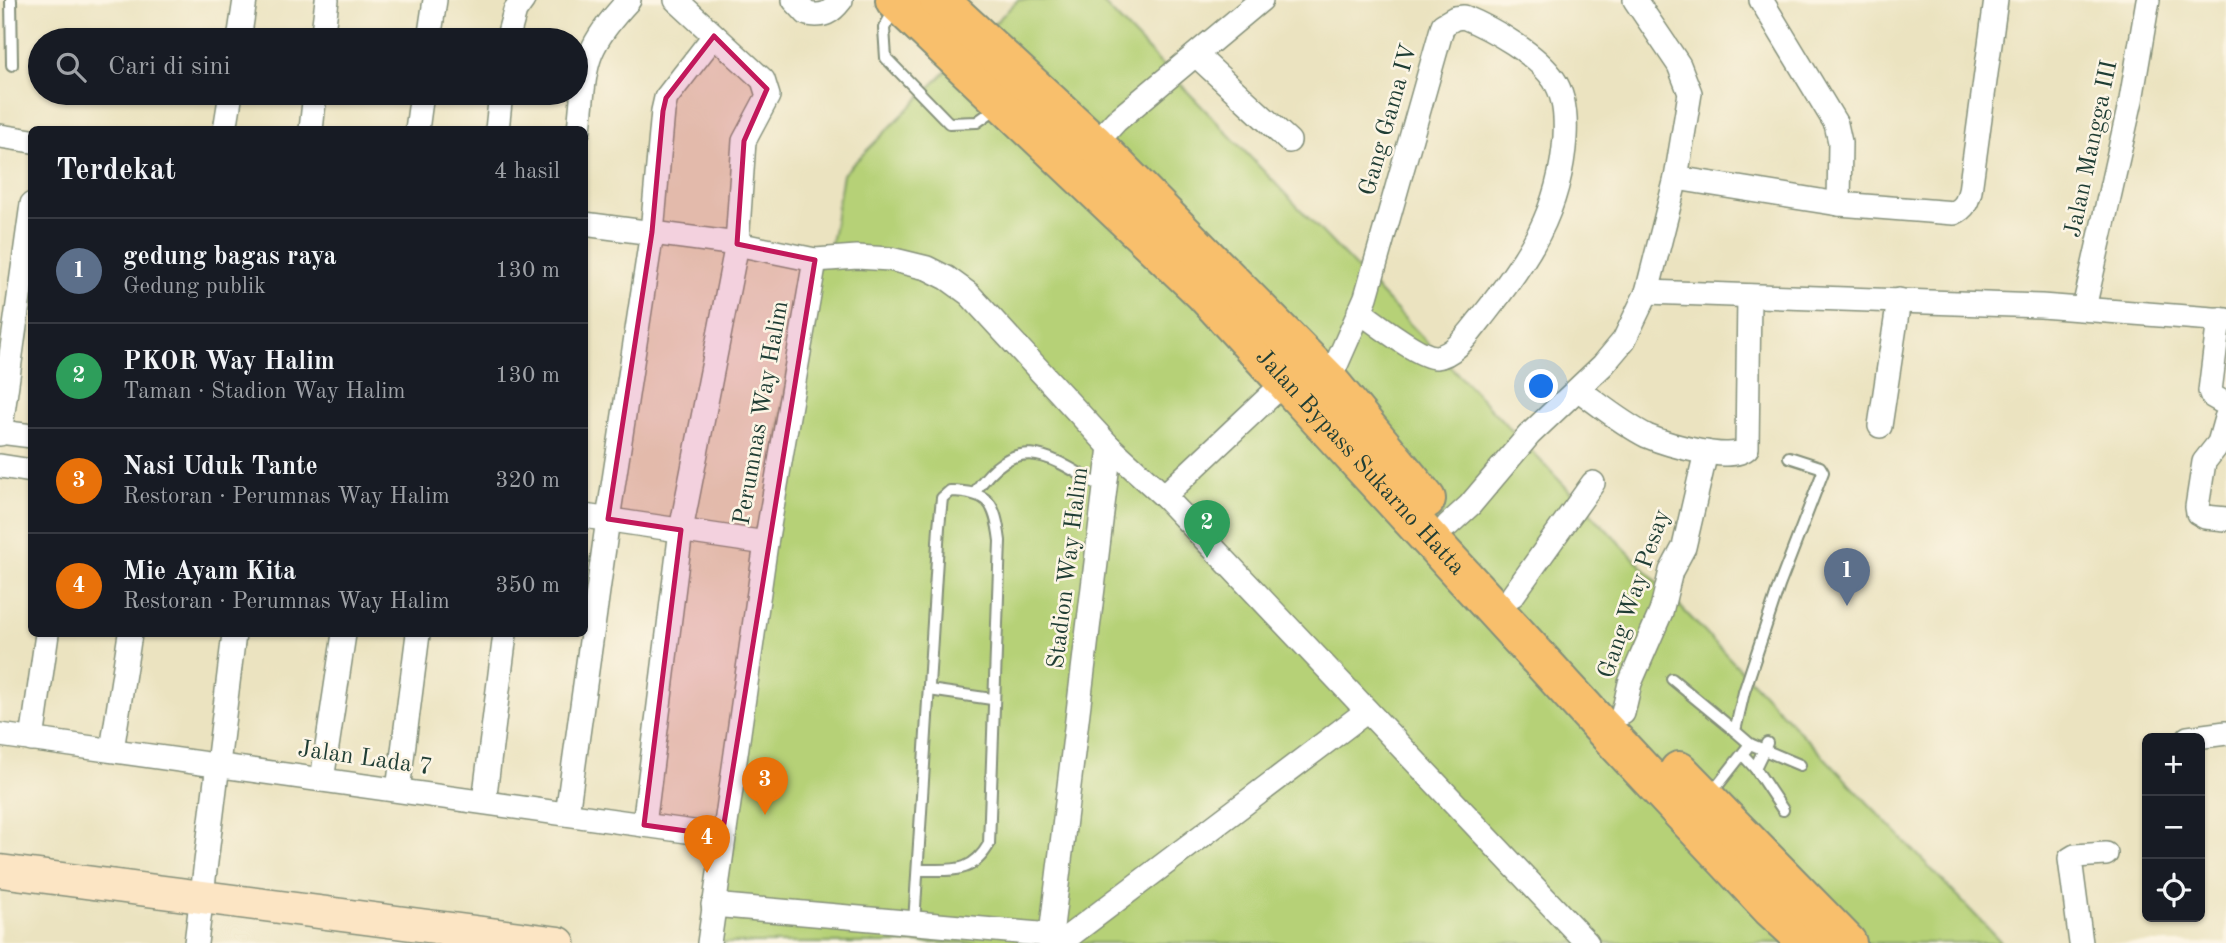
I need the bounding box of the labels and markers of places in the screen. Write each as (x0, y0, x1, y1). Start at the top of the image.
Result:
pin: 2 (1184, 500, 1230, 558)
pin: 1 (1824, 548, 1870, 606)
pin: 3 (742, 757, 788, 815)
pin: 4 (684, 815, 730, 873)

